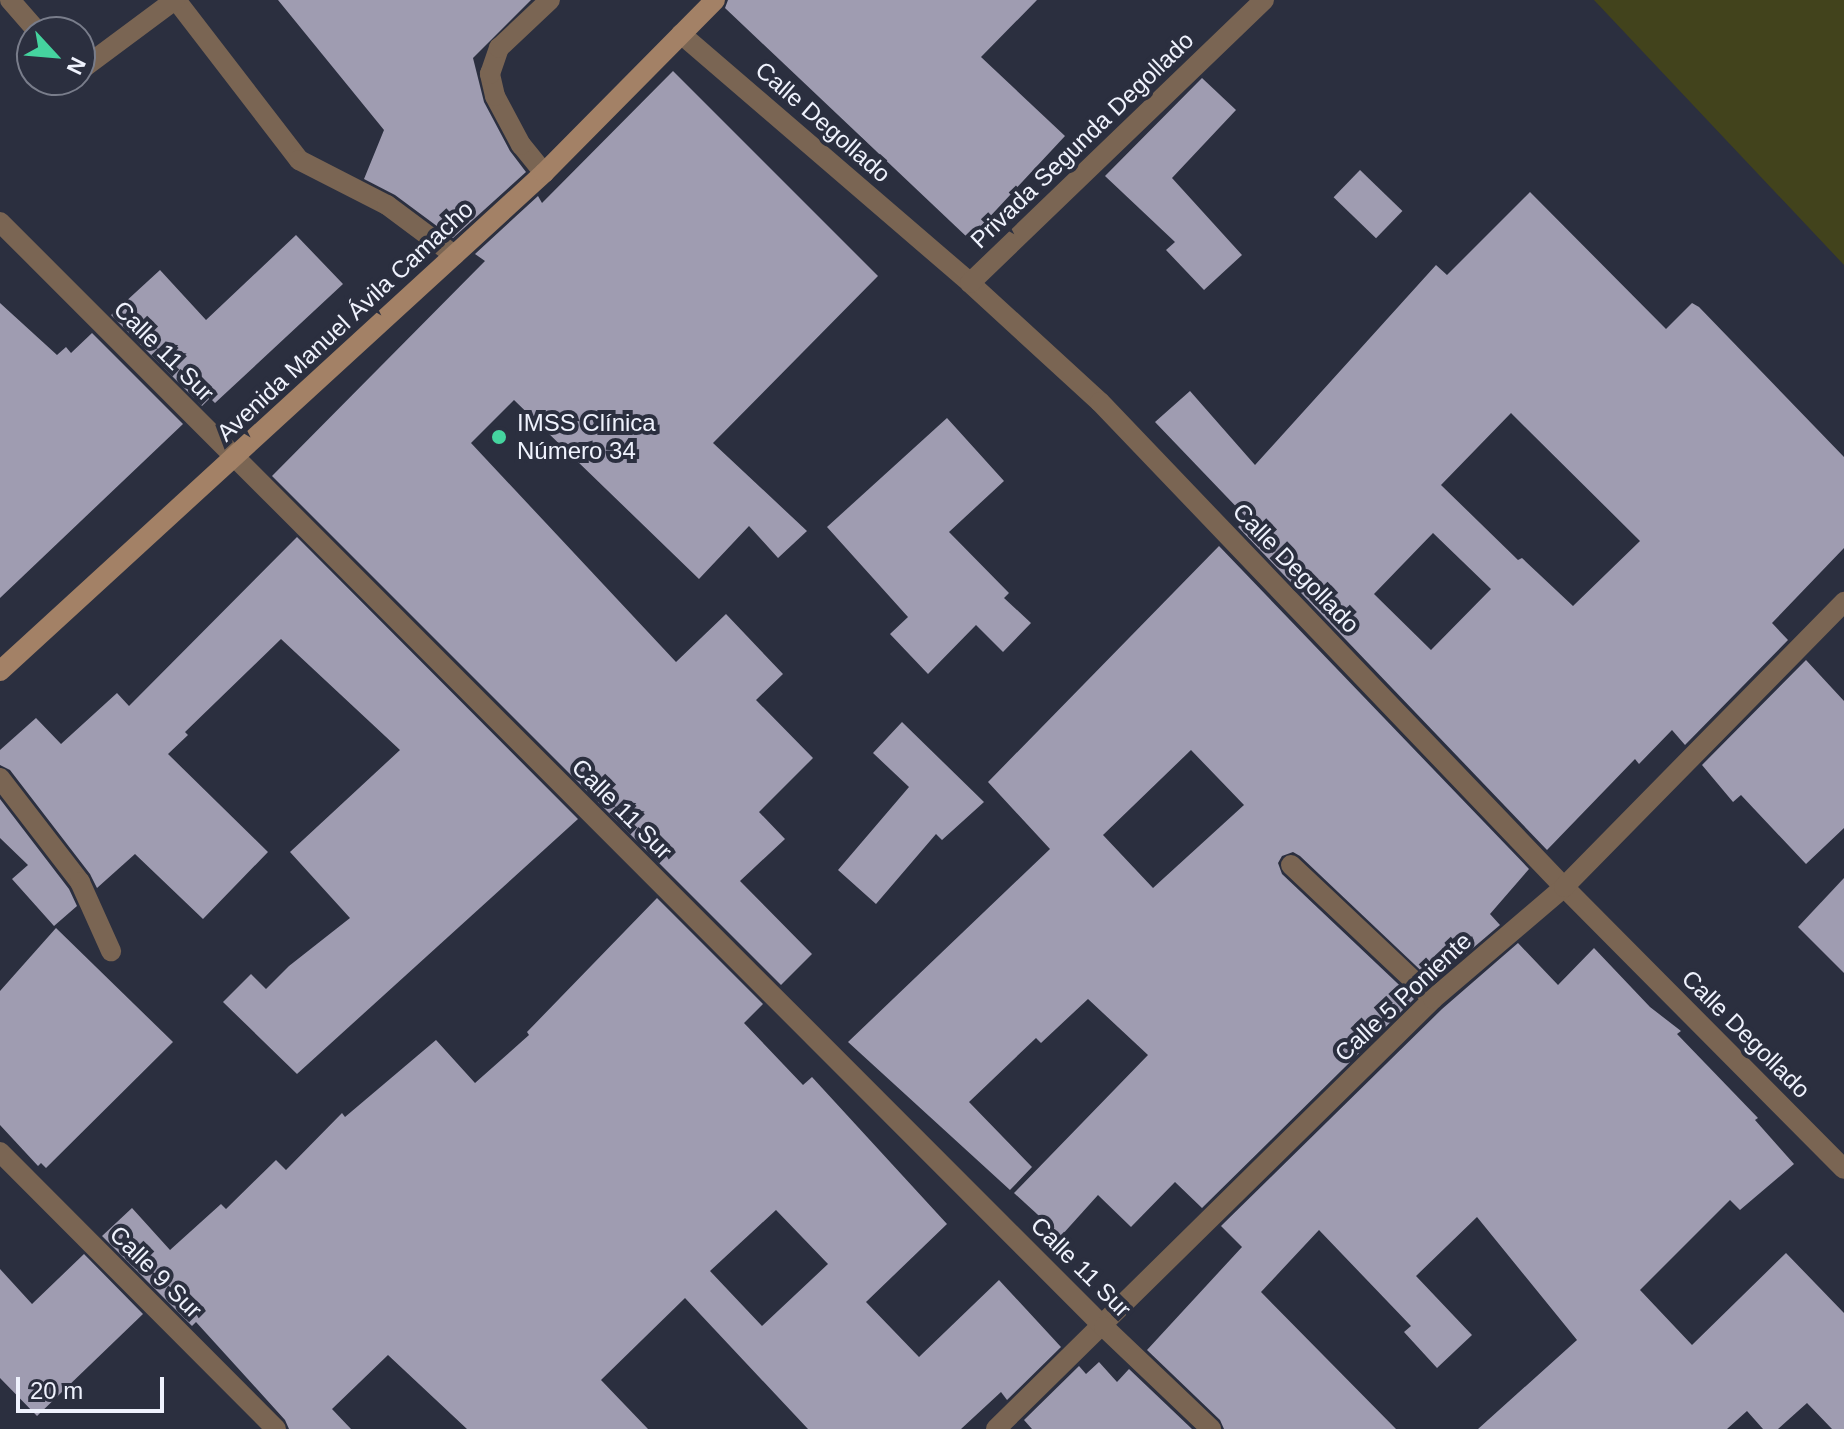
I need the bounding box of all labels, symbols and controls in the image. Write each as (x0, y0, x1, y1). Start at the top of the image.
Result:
north arrow (16, 16, 96, 96)
street label: Privada Segunda Degollado (964, 26, 1200, 254)
text: N (62, 53, 91, 78)
street label: Calle Degollado (750, 56, 896, 188)
street label: Avenida Manuel Ávila Camacho (211, 195, 479, 447)
street label: Calle 11 Sur (108, 295, 220, 407)
place label: IMSS Clínica Número 34 (517, 409, 656, 465)
marker: IMSS Clínica Número 34 (488, 426, 510, 448)
street label: Calle Degollado (1227, 497, 1365, 639)
street label: Calle 11 Sur (566, 753, 678, 865)
street label: Calle 5 Poniente (1329, 926, 1477, 1068)
street label: Calle Degollado (1676, 964, 1816, 1104)
street label: Calle 11 Sur (1025, 1211, 1137, 1323)
street label: Calle 9 Sur (104, 1220, 208, 1324)
scale bar (20, 1361, 168, 1411)
text: 20 m (30, 1377, 83, 1404)

